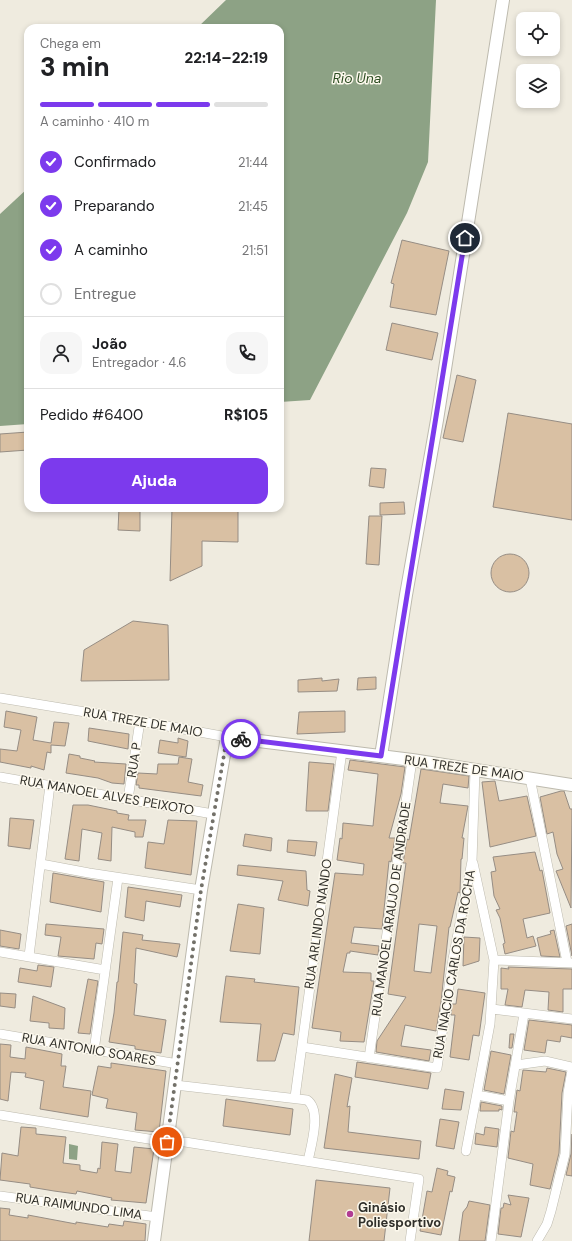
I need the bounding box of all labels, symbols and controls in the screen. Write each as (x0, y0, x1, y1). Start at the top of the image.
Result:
map controls (516, 12, 560, 108)
button: locate (516, 12, 560, 56)
text: Chega em (40, 35, 101, 52)
text: 22:14–22:19 (185, 48, 268, 68)
text: 3 min (40, 50, 110, 84)
button: layers (516, 64, 560, 108)
water label: Rio Una (333, 69, 382, 87)
text: A caminho · 410 m (40, 113, 149, 130)
icon: check (40, 151, 62, 173)
text: Confirmado (74, 152, 156, 172)
text: 21:44 (238, 154, 268, 171)
icon: check (40, 195, 62, 217)
text: Preparando (74, 196, 155, 216)
text: 21:45 (238, 198, 268, 215)
pin (448, 221, 482, 255)
icon: home (454, 227, 476, 249)
icon: check (40, 239, 62, 261)
text: A caminho (74, 240, 148, 260)
text: 21:51 (242, 242, 268, 259)
text: Entregue (74, 284, 136, 304)
button: person (40, 332, 82, 374)
button: phone (226, 332, 268, 374)
text: João (92, 334, 127, 354)
text: Entregador · 4.6 (92, 354, 187, 371)
text: Pedido #6400 (40, 405, 143, 425)
text: R$105 (224, 405, 268, 425)
button: Ajuda (40, 458, 268, 504)
street label: RUA TREZE DE MAIO (82, 703, 204, 741)
courier (221, 719, 261, 759)
icon: bike (230, 728, 252, 750)
street label: RUA P (123, 741, 145, 779)
street label: RUA TREZE DE MAIO (403, 751, 525, 785)
street label: RUA MANOEL ALVES PEIXOTO (18, 771, 196, 819)
street label: RUA MANOEL ARAUJO DE ANDRADE (368, 801, 414, 1017)
street label: RUA ARLINDO NANDO (300, 858, 336, 990)
street label: RUA INACIO CARLOS DA ROCHA (429, 868, 479, 1060)
street label: RUA ANTONIO SOARES (20, 1029, 158, 1069)
pin (150, 1125, 184, 1159)
icon: bag (156, 1131, 178, 1153)
street label: RUA RAIMUNDO LIMA (15, 1189, 144, 1223)
place label: Ginásio Poliesportivo (358, 1199, 441, 1231)
marker: Ginásio Poliesportivo (345, 1209, 355, 1219)

